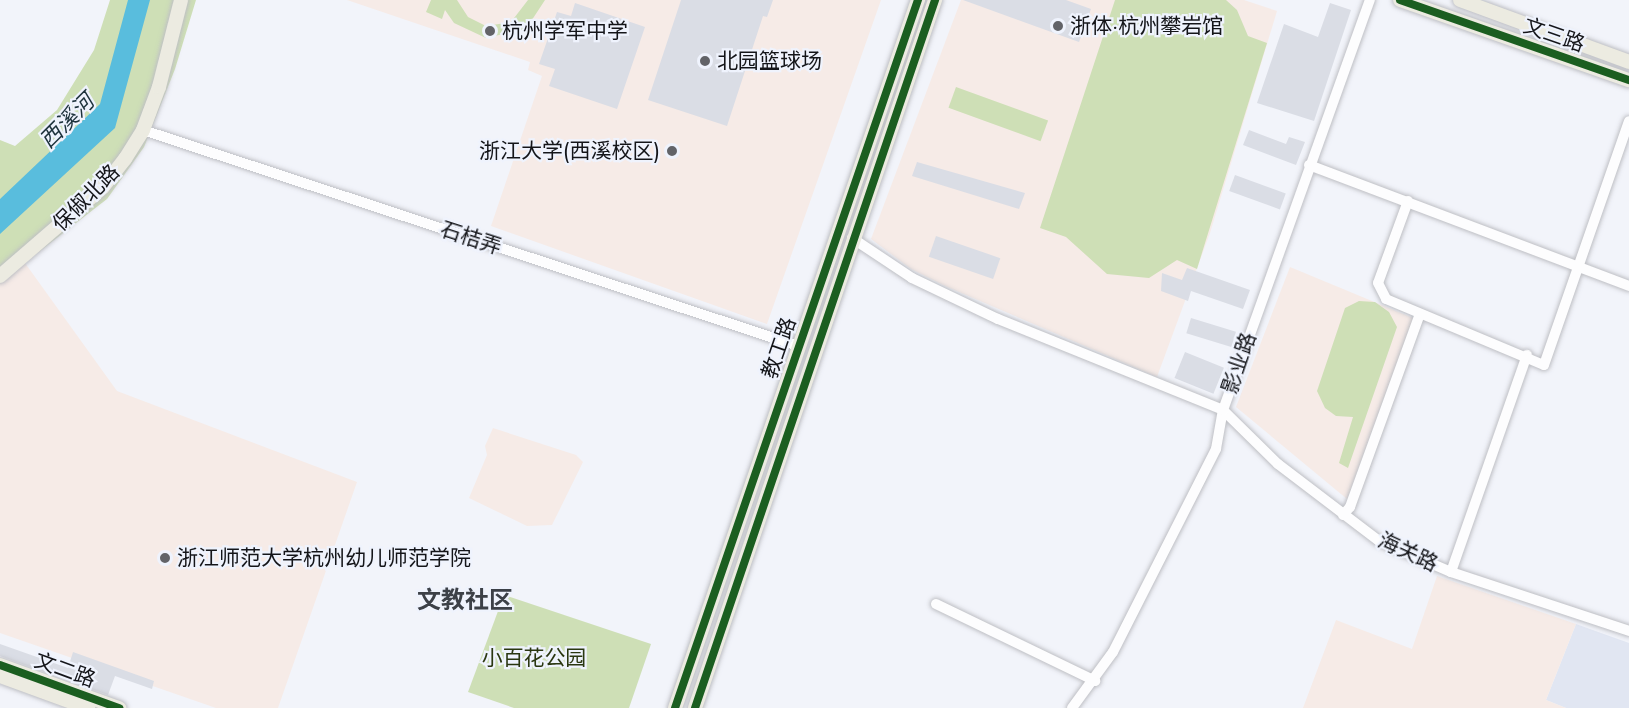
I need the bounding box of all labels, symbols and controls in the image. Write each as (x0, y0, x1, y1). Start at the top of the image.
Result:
place label: 浙体·杭州攀岩馆 (1070, 13, 1223, 39)
street label: 文三路 (1520, 13, 1588, 57)
place label: 杭州学军中学 (502, 18, 628, 44)
marker: 浙体·杭州攀岩馆 (1051, 19, 1065, 33)
marker: 杭州学军中学 (483, 24, 497, 38)
place label: 北园篮球场 (717, 48, 822, 74)
marker: 北园篮球场 (698, 54, 712, 68)
water label: 西溪河 (34, 88, 100, 154)
place label: 浙江大学(西溪校区) (479, 138, 660, 164)
marker: 浙江大学(西溪校区) (665, 144, 679, 158)
street label: 保俶北路 (47, 159, 125, 237)
street label: 石桔弄 (437, 216, 505, 260)
street label: 教工路 (757, 314, 801, 382)
street label: 影业路 (1217, 329, 1261, 397)
street label: 海关路 (1374, 527, 1442, 577)
place label: 浙江师范大学杭州幼儿师范学院 (177, 545, 471, 571)
marker: 浙江师范大学杭州幼儿师范学院 (158, 551, 172, 565)
district label: 文教社区 (417, 586, 513, 614)
park label: 小百花公园 (482, 645, 586, 671)
street label: 文二路 (31, 647, 99, 693)

